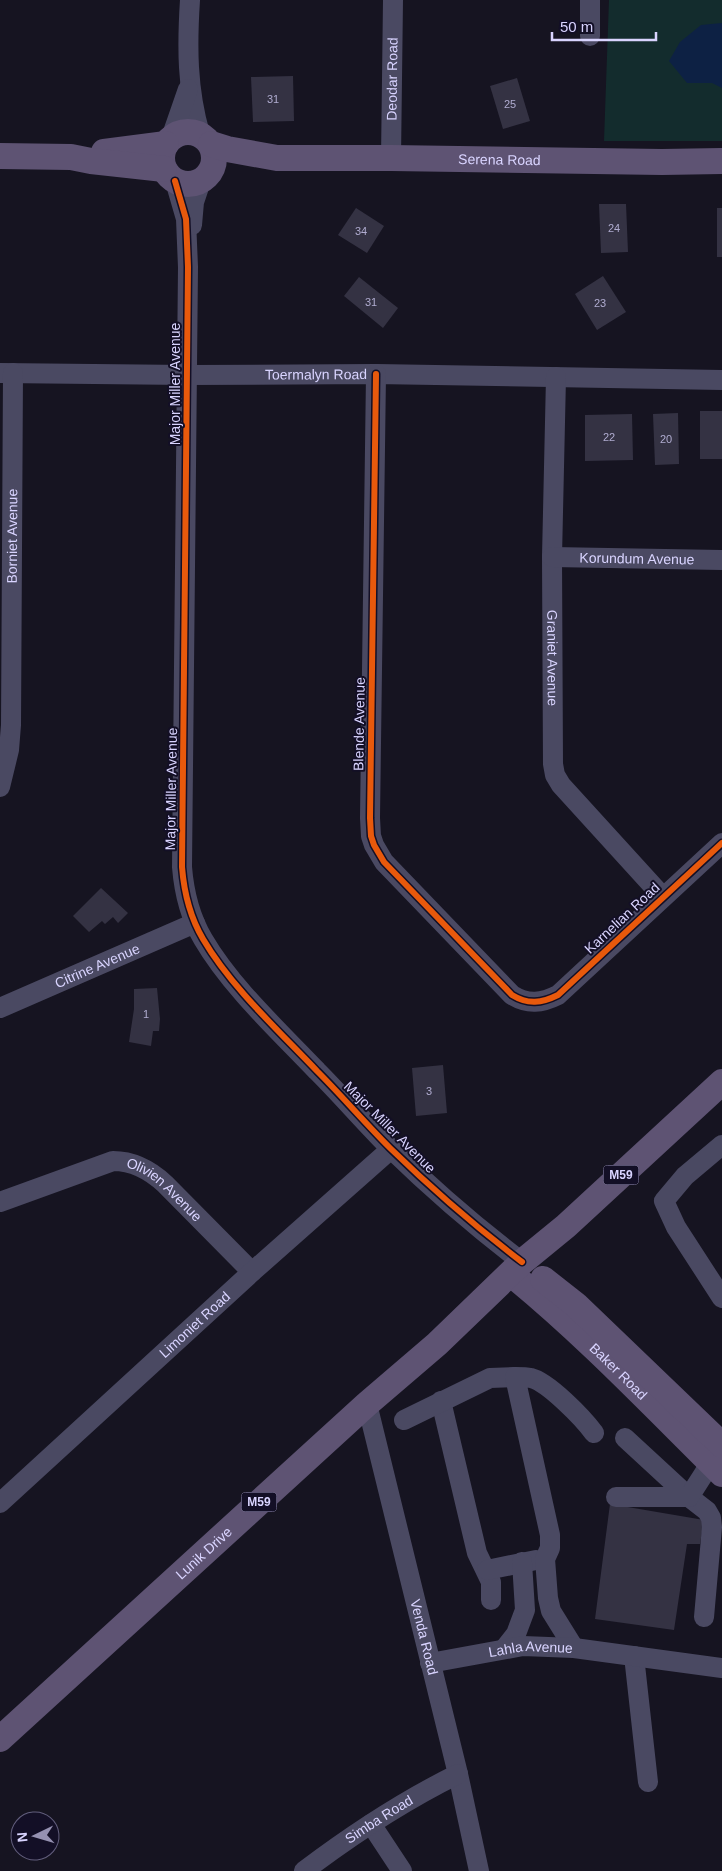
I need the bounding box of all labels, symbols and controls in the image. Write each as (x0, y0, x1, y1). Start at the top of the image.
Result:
scale bar (552, 10, 656, 42)
text: 50 m (560, 18, 593, 35)
street label: Deodar Road (383, 37, 401, 121)
house number: 31 (267, 93, 279, 105)
house number: 25 (504, 98, 516, 110)
street label: Serena Road (458, 151, 541, 168)
house number: 24 (608, 222, 620, 234)
house number: 34 (355, 225, 367, 237)
house number: 31 (365, 296, 377, 308)
house number: 23 (594, 297, 606, 309)
street label: Major Miller Avenue (167, 322, 183, 445)
street label: Toermalyn Road (265, 366, 367, 383)
house number: 22 (603, 431, 615, 443)
house number: 20 (660, 433, 672, 445)
street label: Borniet Avenue (4, 488, 20, 584)
street label: Korundum Avenue (579, 549, 695, 568)
street label: Graniet Avenue (544, 610, 561, 706)
street label: Blende Avenue (350, 677, 368, 771)
street label: Major Miller Avenue (162, 727, 180, 850)
street label: Karnelian Road (581, 879, 663, 957)
street label: Citrine Avenue (52, 940, 142, 991)
house number: 1 (143, 1008, 149, 1020)
street label: Major Miller Avenue (341, 1078, 439, 1176)
house number: 3 (426, 1085, 432, 1097)
street label: Olivien Avenue (125, 1155, 205, 1225)
road number: M59 (604, 1166, 638, 1184)
street label: Limoniet Road (156, 1288, 233, 1361)
street label: Baker Road (586, 1340, 651, 1403)
road number: M59 (242, 1492, 276, 1511)
street label: Lunik Drive (173, 1523, 235, 1582)
street label: Venda Road (407, 1598, 441, 1676)
street label: Lahla Avenue (487, 1638, 573, 1660)
street label: Simba Road (342, 1792, 416, 1847)
north arrow (10, 1811, 60, 1861)
text: N (14, 1831, 30, 1843)

